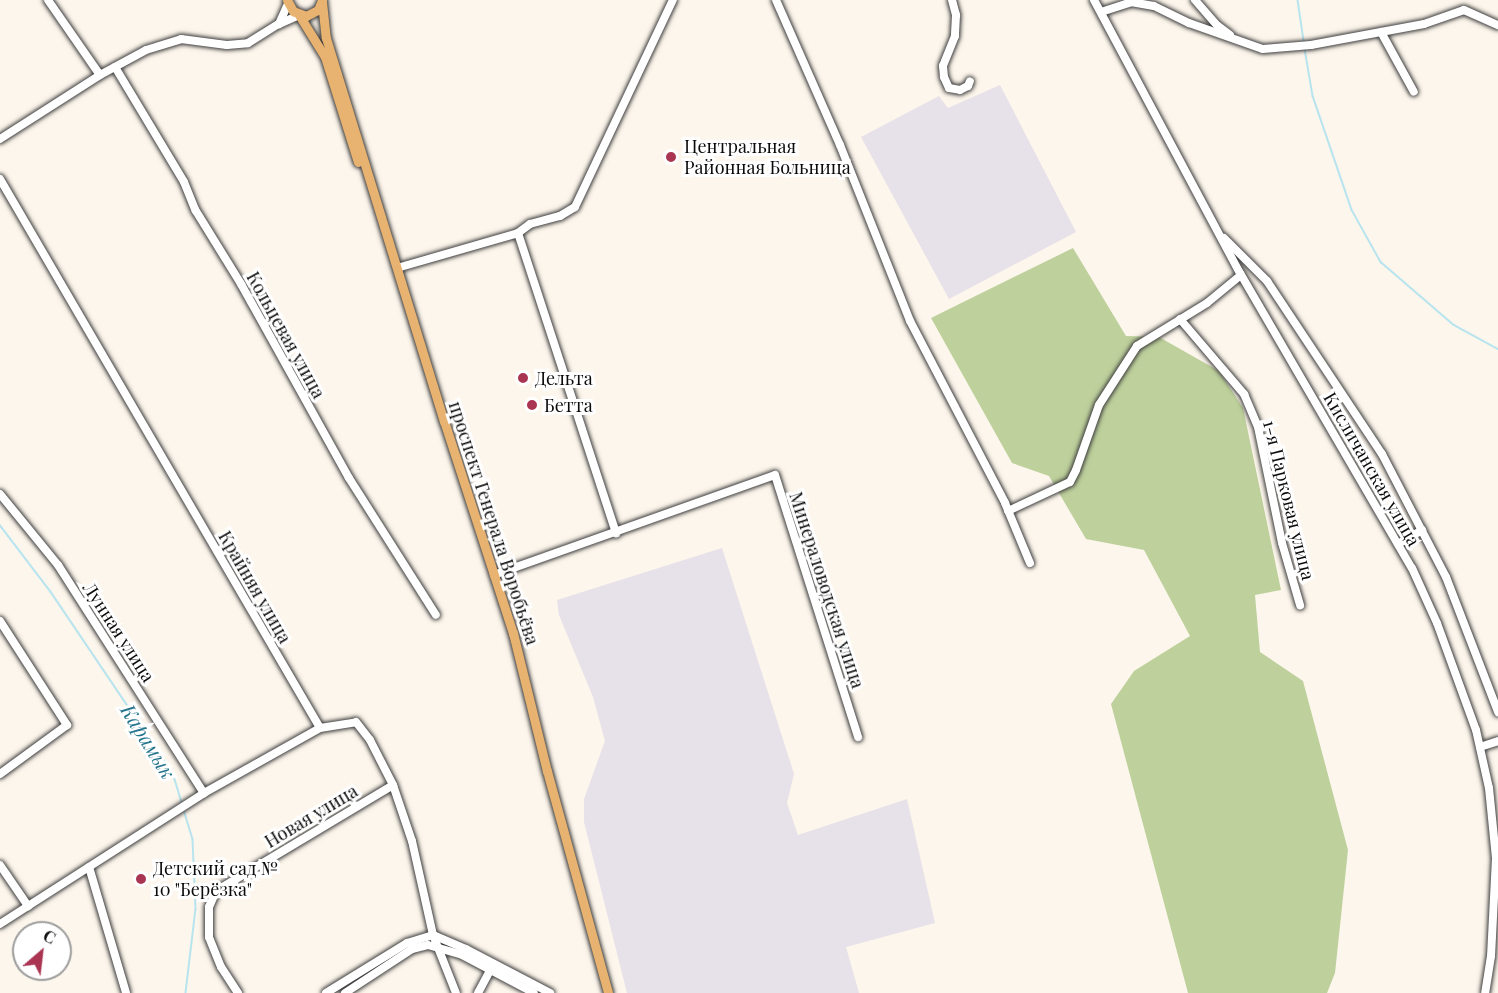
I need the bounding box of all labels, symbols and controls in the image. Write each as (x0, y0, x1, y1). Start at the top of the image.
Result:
place label: Центральная Районная Больница (684, 136, 851, 178)
marker: Центральная Районная Больница (662, 148, 680, 166)
street label: Кольцевая улица (242, 268, 330, 402)
place label: Дельта (535, 367, 593, 389)
marker: Дельта (516, 371, 530, 385)
street label: Кисличанская улица (1319, 388, 1425, 550)
place label: Бетта (544, 394, 593, 416)
marker: Бетта (525, 398, 539, 412)
street label: проспект Генерала Воробьёва (444, 399, 544, 647)
street label: 1-я Парковая улица (1259, 418, 1319, 582)
street label: Минераловодская улица (785, 489, 869, 691)
street label: Крайняя улица (214, 527, 296, 647)
street label: Лунная улица (79, 578, 159, 686)
water label: Карамык (117, 699, 181, 783)
street label: Новая улица (261, 780, 361, 852)
place label: Детский сад № 10 "Берёзка" (153, 858, 278, 900)
marker: Детский сад № 10 "Берёзка" (134, 872, 148, 886)
north arrow (12, 921, 72, 981)
text: С (40, 925, 60, 948)

